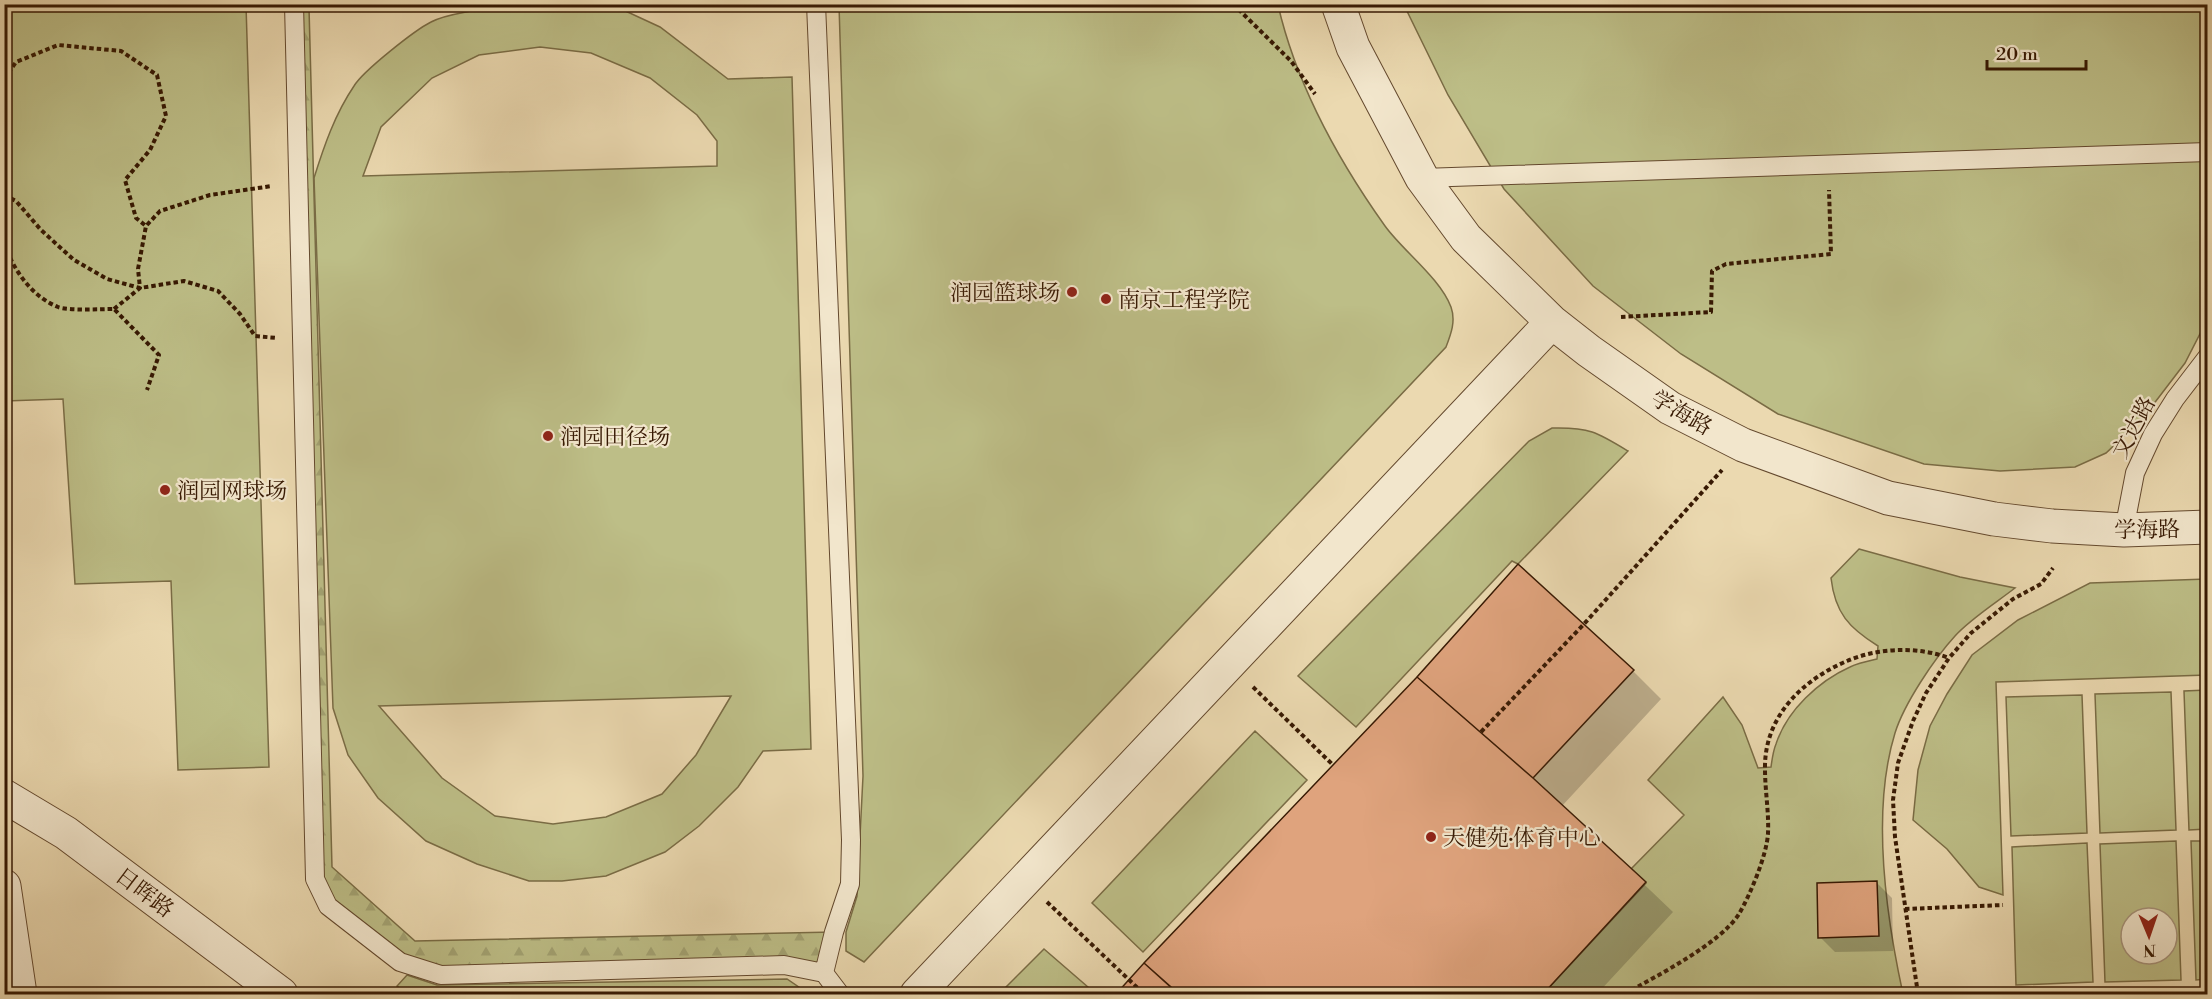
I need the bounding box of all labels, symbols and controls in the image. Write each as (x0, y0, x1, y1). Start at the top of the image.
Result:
scale bar (1987, 33, 2086, 71)
text: 20 m (1996, 43, 2038, 66)
place label: 润园篮球场 (950, 280, 1060, 307)
marker: 润园篮球场 (1065, 285, 1079, 299)
place label: 南京工程学院 (1118, 287, 1250, 314)
marker: 南京工程学院 (1099, 292, 1113, 306)
street label: 学海路 (1646, 385, 1717, 441)
street label: 文达路 (2107, 392, 2162, 463)
place label: 润园田径场 (560, 424, 670, 451)
marker: 润园田径场 (541, 429, 555, 443)
place label: 润园网球场 (177, 478, 287, 505)
marker: 润园网球场 (158, 483, 172, 497)
street label: 学海路 (2114, 516, 2180, 545)
place label: 天健苑·体育中心 (1443, 825, 1601, 852)
marker: 天健苑·体育中心 (1424, 830, 1438, 844)
street label: 日晖路 (110, 863, 179, 924)
north arrow (2119, 906, 2179, 966)
text: N (2142, 940, 2156, 960)

